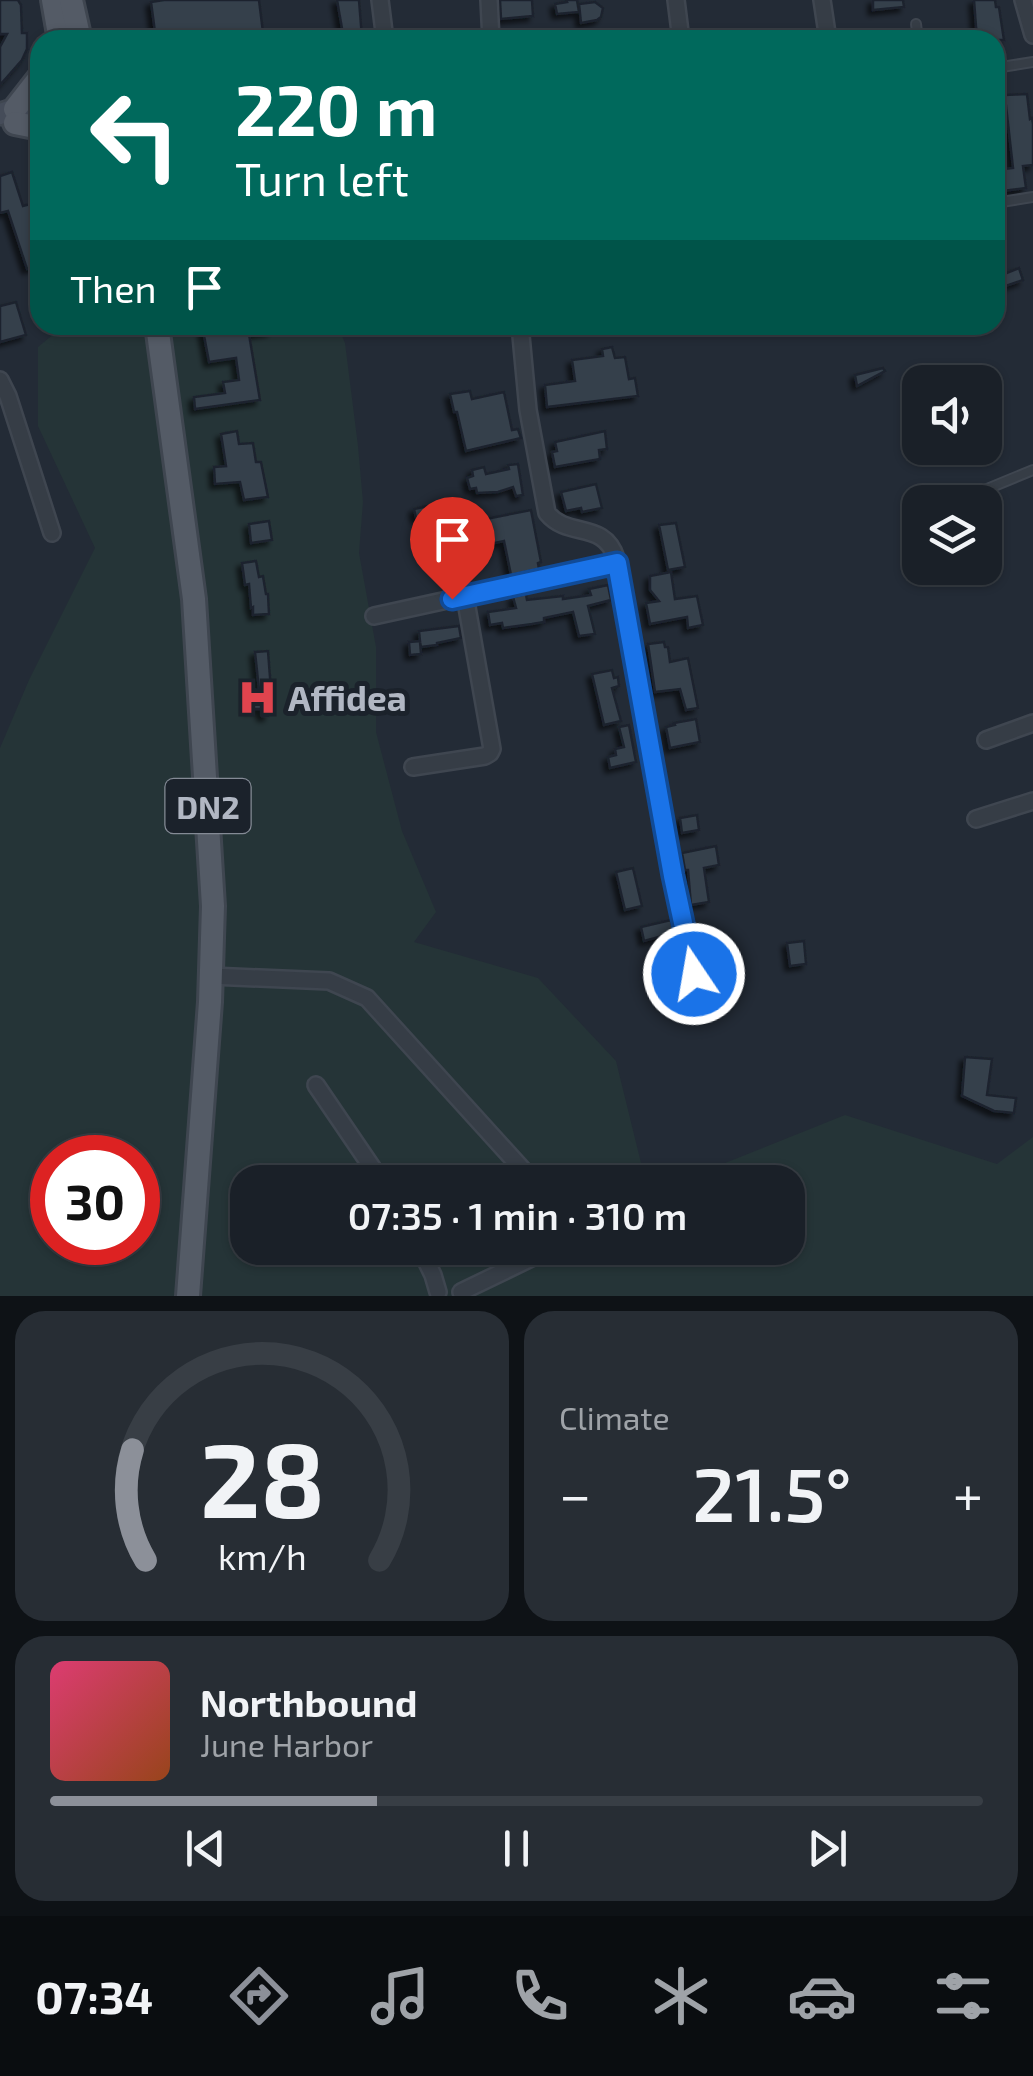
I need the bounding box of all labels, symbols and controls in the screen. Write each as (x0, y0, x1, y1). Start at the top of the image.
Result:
text: 220 m (235, 66, 437, 150)
icon: left (70, 70, 200, 200)
text: Turn left (235, 151, 409, 205)
icon: arrive (177, 260, 232, 315)
text: Then (70, 265, 157, 311)
map controls (902, 365, 1002, 585)
button: sound (902, 365, 1002, 465)
button: layers (902, 485, 1002, 585)
pin (410, 497, 495, 600)
icon: arrive (425, 512, 480, 567)
hospital icon: Affidea (237, 676, 279, 718)
place label: Affidea (288, 676, 407, 718)
road number: DN2 (166, 779, 250, 833)
position arrow (642, 922, 746, 1026)
speed limit sign: 30 (30, 1135, 160, 1265)
text: 07:35 · 1 min · 310 m (348, 1192, 687, 1238)
text: Climate (559, 1398, 670, 1436)
text: 28 (199, 1414, 325, 1539)
text: 21.5° (692, 1447, 852, 1537)
text: − (559, 1460, 591, 1526)
text: + (953, 1460, 983, 1526)
text: km/h (218, 1534, 306, 1577)
text: Northbound (200, 1679, 418, 1725)
text: June Harbor (200, 1725, 373, 1763)
icon: previous (178, 1821, 233, 1876)
icon: pause (489, 1821, 544, 1876)
icon: next (800, 1821, 855, 1876)
icon: directions (224, 1961, 294, 2031)
icon: music (365, 1961, 435, 2031)
icon: phone (505, 1961, 575, 2031)
icon: climate (646, 1961, 716, 2031)
icon: car (787, 1961, 857, 2031)
icon: filters (928, 1961, 998, 2031)
text: 07:34 (35, 1969, 153, 2023)

